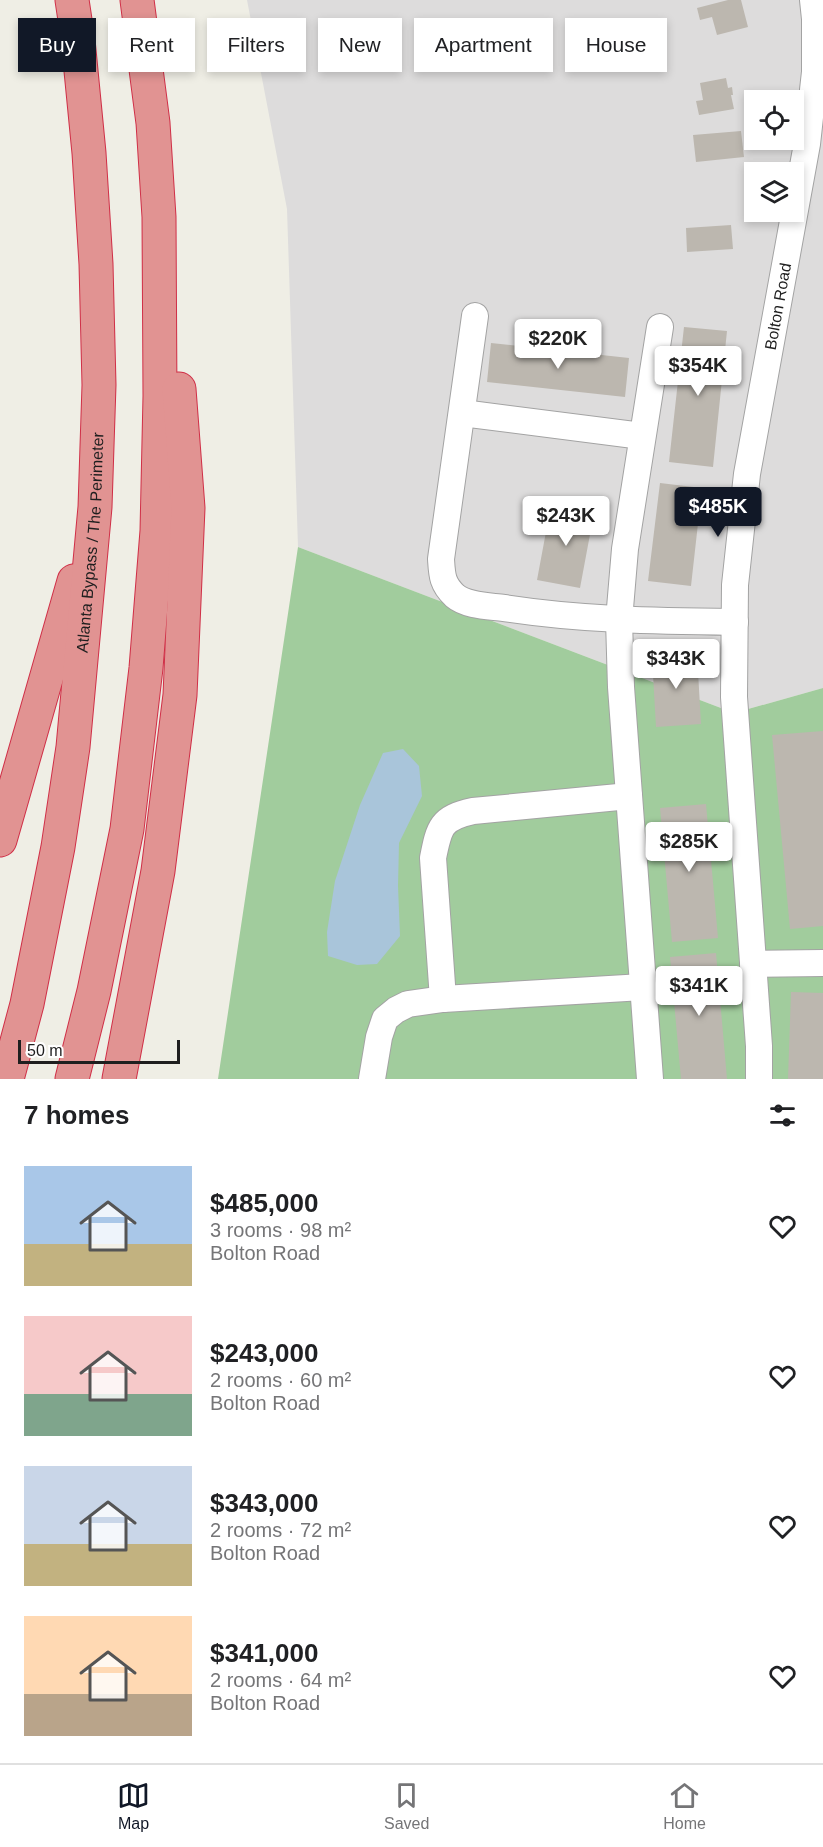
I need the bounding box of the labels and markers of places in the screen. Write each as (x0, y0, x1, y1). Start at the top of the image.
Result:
pin: $220K (516, 319, 600, 370)
pin: $354K (656, 346, 740, 397)
pin: $485K (676, 487, 760, 538)
pin: $243K (524, 496, 608, 547)
pin: $343K (634, 639, 718, 690)
pin: $285K (647, 822, 731, 873)
pin: $341K (657, 966, 741, 1017)

